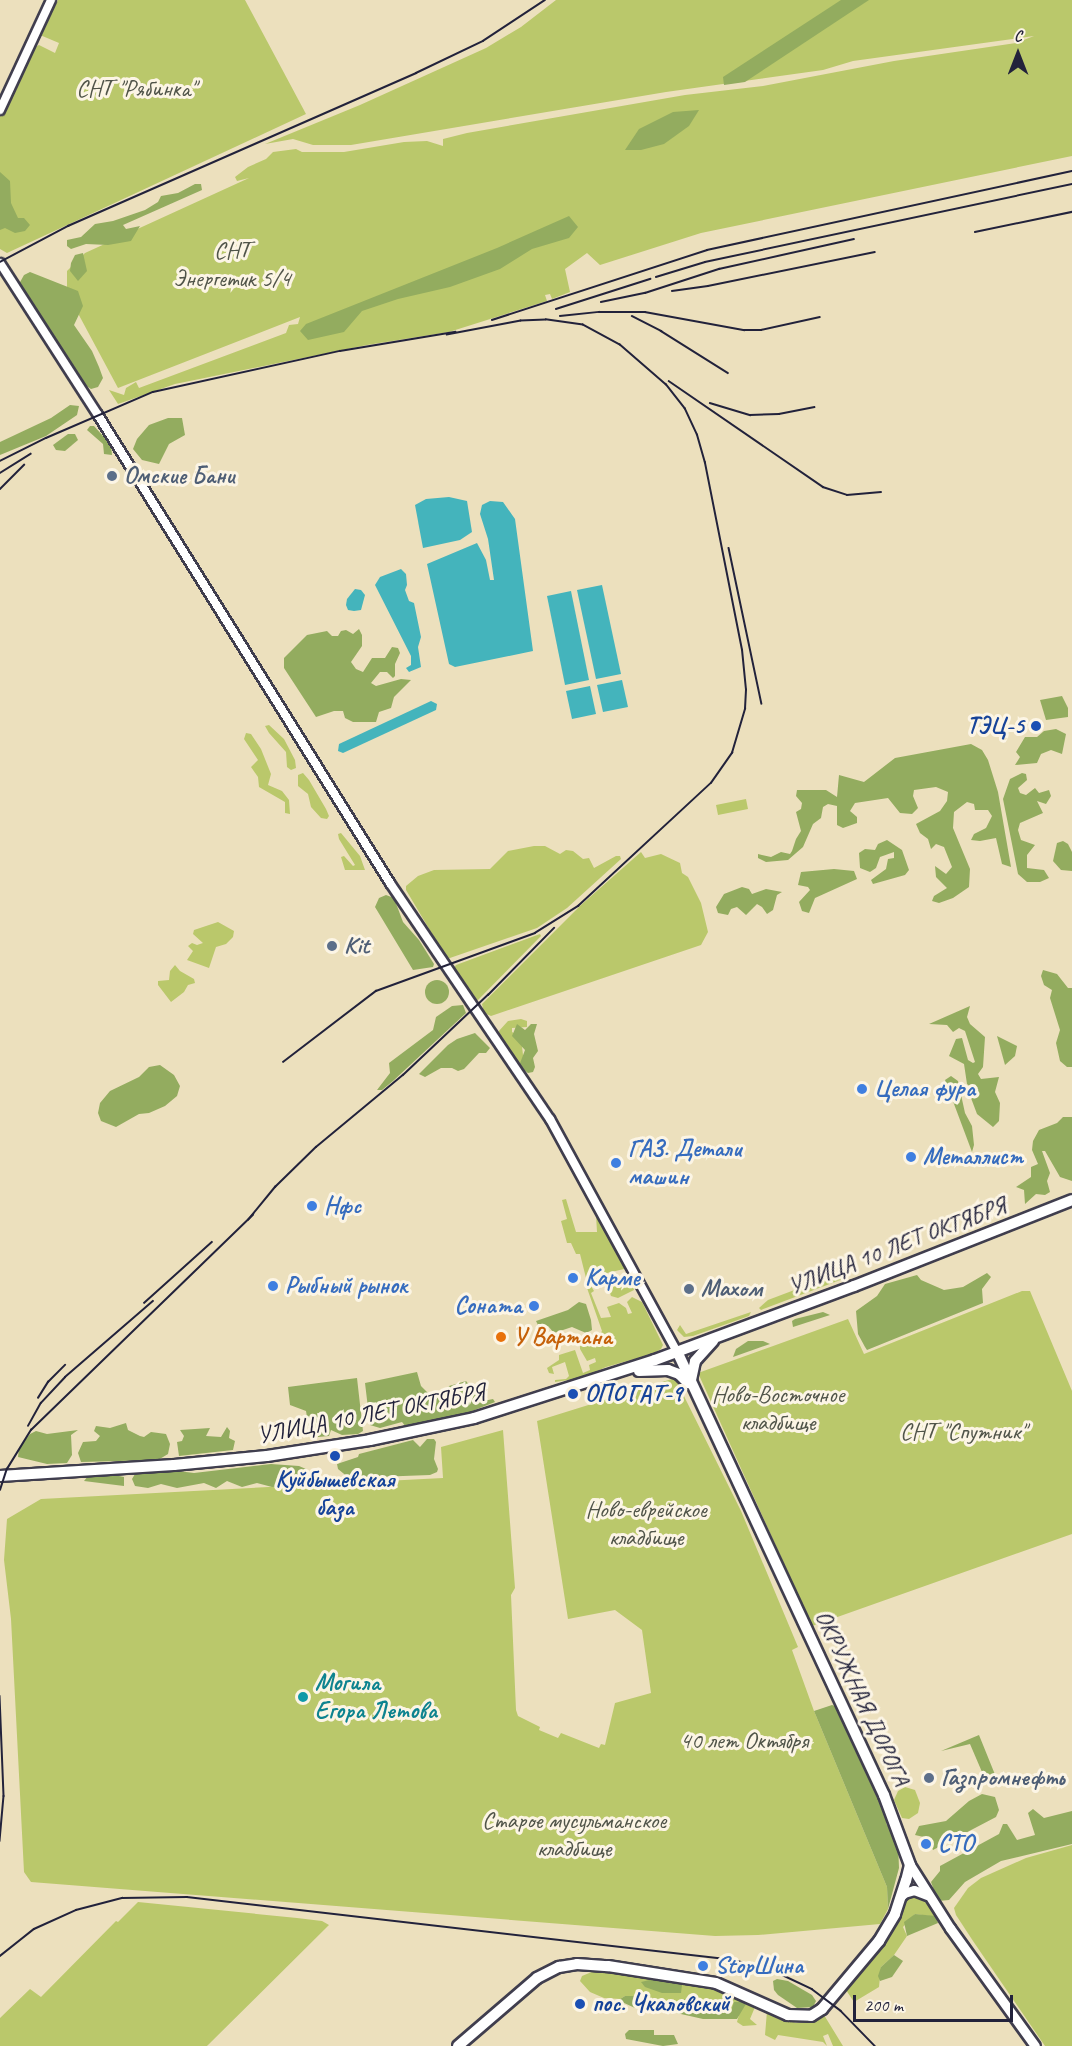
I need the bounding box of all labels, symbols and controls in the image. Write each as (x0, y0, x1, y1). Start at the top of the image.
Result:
north arrow (988, 24, 1048, 84)
text: С (1014, 26, 1022, 46)
park label: СНТ "Рябинка" (76, 75, 196, 103)
park label: СНТ Энергетик 5/4 (173, 237, 291, 293)
place label: Омские Бани (124, 462, 237, 490)
marker: Омские Бани (105, 469, 119, 483)
place label: ТЭЦ-5 (967, 712, 1024, 740)
marker: ТЭЦ-5 (1029, 719, 1043, 733)
place label: Kit (344, 932, 369, 960)
marker: Kit (325, 939, 339, 953)
place label: Целая фура (874, 1075, 975, 1103)
marker: Целая фура (855, 1082, 869, 1096)
place label: ГАЗ. Детали машин (628, 1135, 741, 1191)
place label: Металлист (923, 1143, 1023, 1171)
marker: Металлист (904, 1150, 918, 1164)
marker: ГАЗ. Детали машин (609, 1156, 623, 1170)
street label: УЛИЦА 10 ЛЕТ ОКТЯБРЯ (784, 1191, 1010, 1301)
place label: Нфс (324, 1192, 361, 1220)
marker: Нфс (305, 1199, 319, 1213)
place label: Карме (585, 1264, 640, 1292)
marker: Карме (566, 1271, 580, 1285)
place label: Рыбный рынок (285, 1272, 407, 1300)
place label: Махом (701, 1275, 762, 1303)
marker: Рыбный рынок (266, 1279, 280, 1293)
marker: Махом (682, 1282, 696, 1296)
place label: Соната (455, 1292, 522, 1320)
marker: Соната (527, 1299, 541, 1313)
place label: У Вартана (513, 1323, 612, 1351)
marker: У Вартана (494, 1330, 508, 1344)
street label: УЛИЦА 10 ЛЕТ ОКТЯБРЯ (255, 1378, 487, 1450)
place label: ОПОГАТ-9 (585, 1380, 682, 1408)
park label: Ново-Восточное кладбище (712, 1381, 844, 1437)
marker: ОПОГАТ-9 (566, 1387, 580, 1401)
park label: СНТ "Спутник" (900, 1418, 1026, 1446)
marker: Куйбышевская база (328, 1449, 342, 1463)
place label: Куйбышевская база (275, 1466, 395, 1522)
park label: Ново-еврейское кладбище (585, 1496, 707, 1552)
street label: ОКРУЖНАЯ ДОРОГА (809, 1605, 915, 1791)
place label: Могила Егора Летова (315, 1669, 435, 1725)
marker: Могила Егора Летова (296, 1690, 310, 1704)
park label: 40 лет Октября (678, 1727, 810, 1755)
place label: Газпромнефть (941, 1764, 1064, 1792)
marker: Газпромнефть (922, 1771, 936, 1785)
park label: Старое мусульманское кладбище (481, 1807, 667, 1863)
place label: СТО (938, 1830, 973, 1858)
marker: СТО (919, 1837, 933, 1851)
place label: StopШина (715, 1952, 803, 1980)
marker: StopШина (696, 1959, 710, 1973)
scale bar (856, 1983, 1016, 2021)
place label: пос. Чкаловский (592, 1990, 730, 2018)
text: 200 m (864, 1994, 903, 2016)
marker: пос. Чкаловский (573, 1997, 587, 2011)

